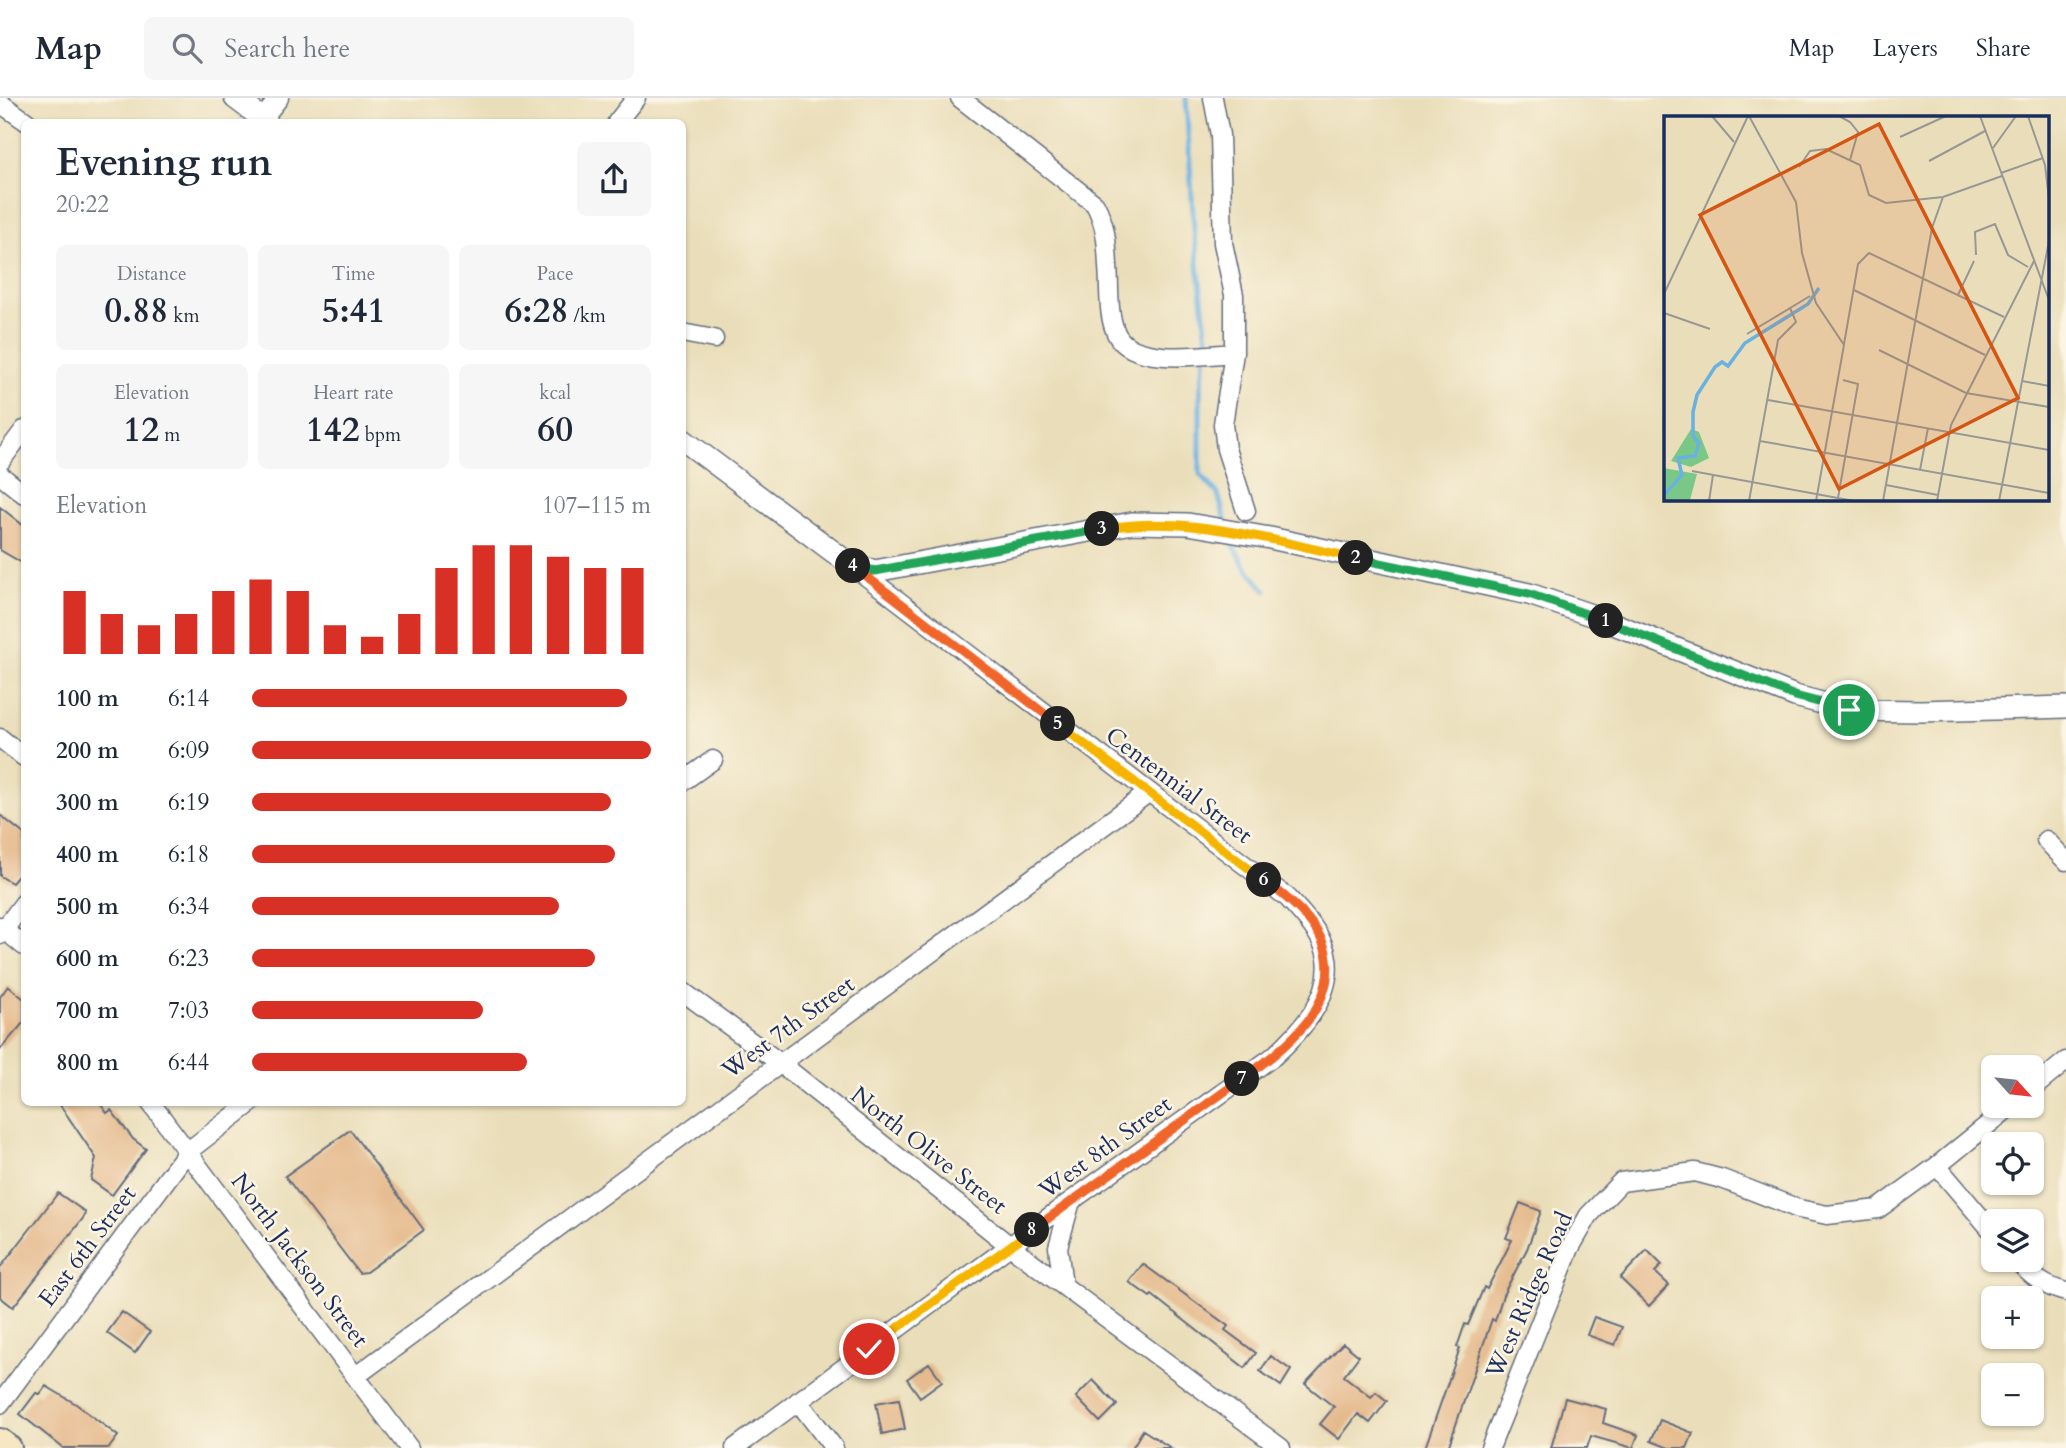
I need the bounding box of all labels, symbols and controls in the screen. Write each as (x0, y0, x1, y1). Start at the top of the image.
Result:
search box (144, 17, 634, 80)
text: Map (35, 26, 102, 71)
icon: search (168, 29, 206, 67)
text: Search here (224, 31, 350, 66)
text: Map (1789, 32, 1835, 65)
text: Layers (1873, 32, 1938, 65)
text: Share (1976, 32, 2031, 65)
inset map (1664, 116, 2048, 500)
text: Evening run (56, 137, 272, 189)
button: share (577, 142, 651, 216)
text: 20:22 (56, 189, 109, 220)
text: Distance (117, 261, 187, 287)
text: Time (332, 261, 375, 287)
text: Pace (537, 261, 574, 287)
text: 0.88 (104, 287, 168, 335)
text: 5:41 (322, 287, 385, 335)
text: 6:28 (504, 287, 568, 335)
text: km (168, 303, 199, 329)
text: /km (568, 303, 606, 329)
text: Elevation (114, 380, 190, 406)
text: Heart rate (313, 380, 394, 406)
text: kcal (539, 380, 571, 406)
text: 12 (123, 406, 159, 454)
text: 142 (306, 406, 360, 454)
text: 60 (537, 406, 573, 454)
text: m (159, 422, 180, 448)
text: bpm (360, 422, 401, 448)
text: Elevation (56, 490, 147, 521)
text: 107–115 m (542, 490, 651, 521)
pin: 3 (1084, 512, 1120, 546)
text: 3 (1097, 515, 1106, 541)
pin: 2 (1338, 540, 1374, 575)
text: 2 (1351, 544, 1360, 570)
pin: 4 (836, 548, 870, 584)
text: 4 (848, 552, 857, 578)
pin: 1 (1588, 603, 1624, 638)
text: 1 (1601, 607, 1610, 633)
pin (1819, 680, 1879, 740)
text: 100 m (56, 683, 119, 714)
text: 6:14 (168, 683, 209, 714)
icon: arrive (1830, 691, 1868, 729)
pin: 5 (1040, 706, 1076, 742)
text: 5 (1053, 710, 1062, 736)
street label: Centennial Street (1098, 719, 1259, 852)
text: 200 m (56, 735, 119, 766)
text: 6:09 (168, 735, 209, 766)
text: 300 m (56, 787, 119, 818)
text: 6:19 (168, 787, 209, 818)
text: 400 m (56, 839, 119, 870)
text: 6:18 (168, 839, 209, 870)
pin: 6 (1246, 862, 1282, 898)
text: 6 (1259, 866, 1268, 892)
text: 500 m (56, 891, 119, 922)
text: 6:34 (168, 891, 209, 922)
text: 600 m (56, 943, 119, 974)
text: 6:23 (168, 943, 209, 974)
street label: West 7th Street (714, 968, 862, 1087)
text: 700 m (56, 995, 119, 1026)
text: 7:03 (168, 995, 209, 1026)
text: 800 m (56, 1047, 119, 1078)
text: 6:44 (168, 1047, 209, 1078)
north arrow (1981, 1055, 2044, 1118)
map controls (1981, 1055, 2044, 1426)
pin: 7 (1224, 1062, 1260, 1096)
text: 7 (1237, 1065, 1246, 1091)
street label: North Olive Street (844, 1079, 1014, 1222)
street label: West 8th Street (1031, 1088, 1179, 1207)
button: locate (1981, 1132, 2044, 1195)
street label: North Jackson Street (223, 1166, 376, 1355)
street label: East 6th Street (31, 1178, 144, 1314)
street label: West Ridge Road (1478, 1206, 1581, 1385)
button: layers (1981, 1209, 2044, 1272)
pin: 8 (1014, 1212, 1050, 1248)
text: 8 (1027, 1216, 1036, 1242)
button: + (1981, 1286, 2044, 1349)
pin (839, 1319, 899, 1379)
icon: check (850, 1330, 888, 1368)
button: − (1981, 1363, 2044, 1426)

